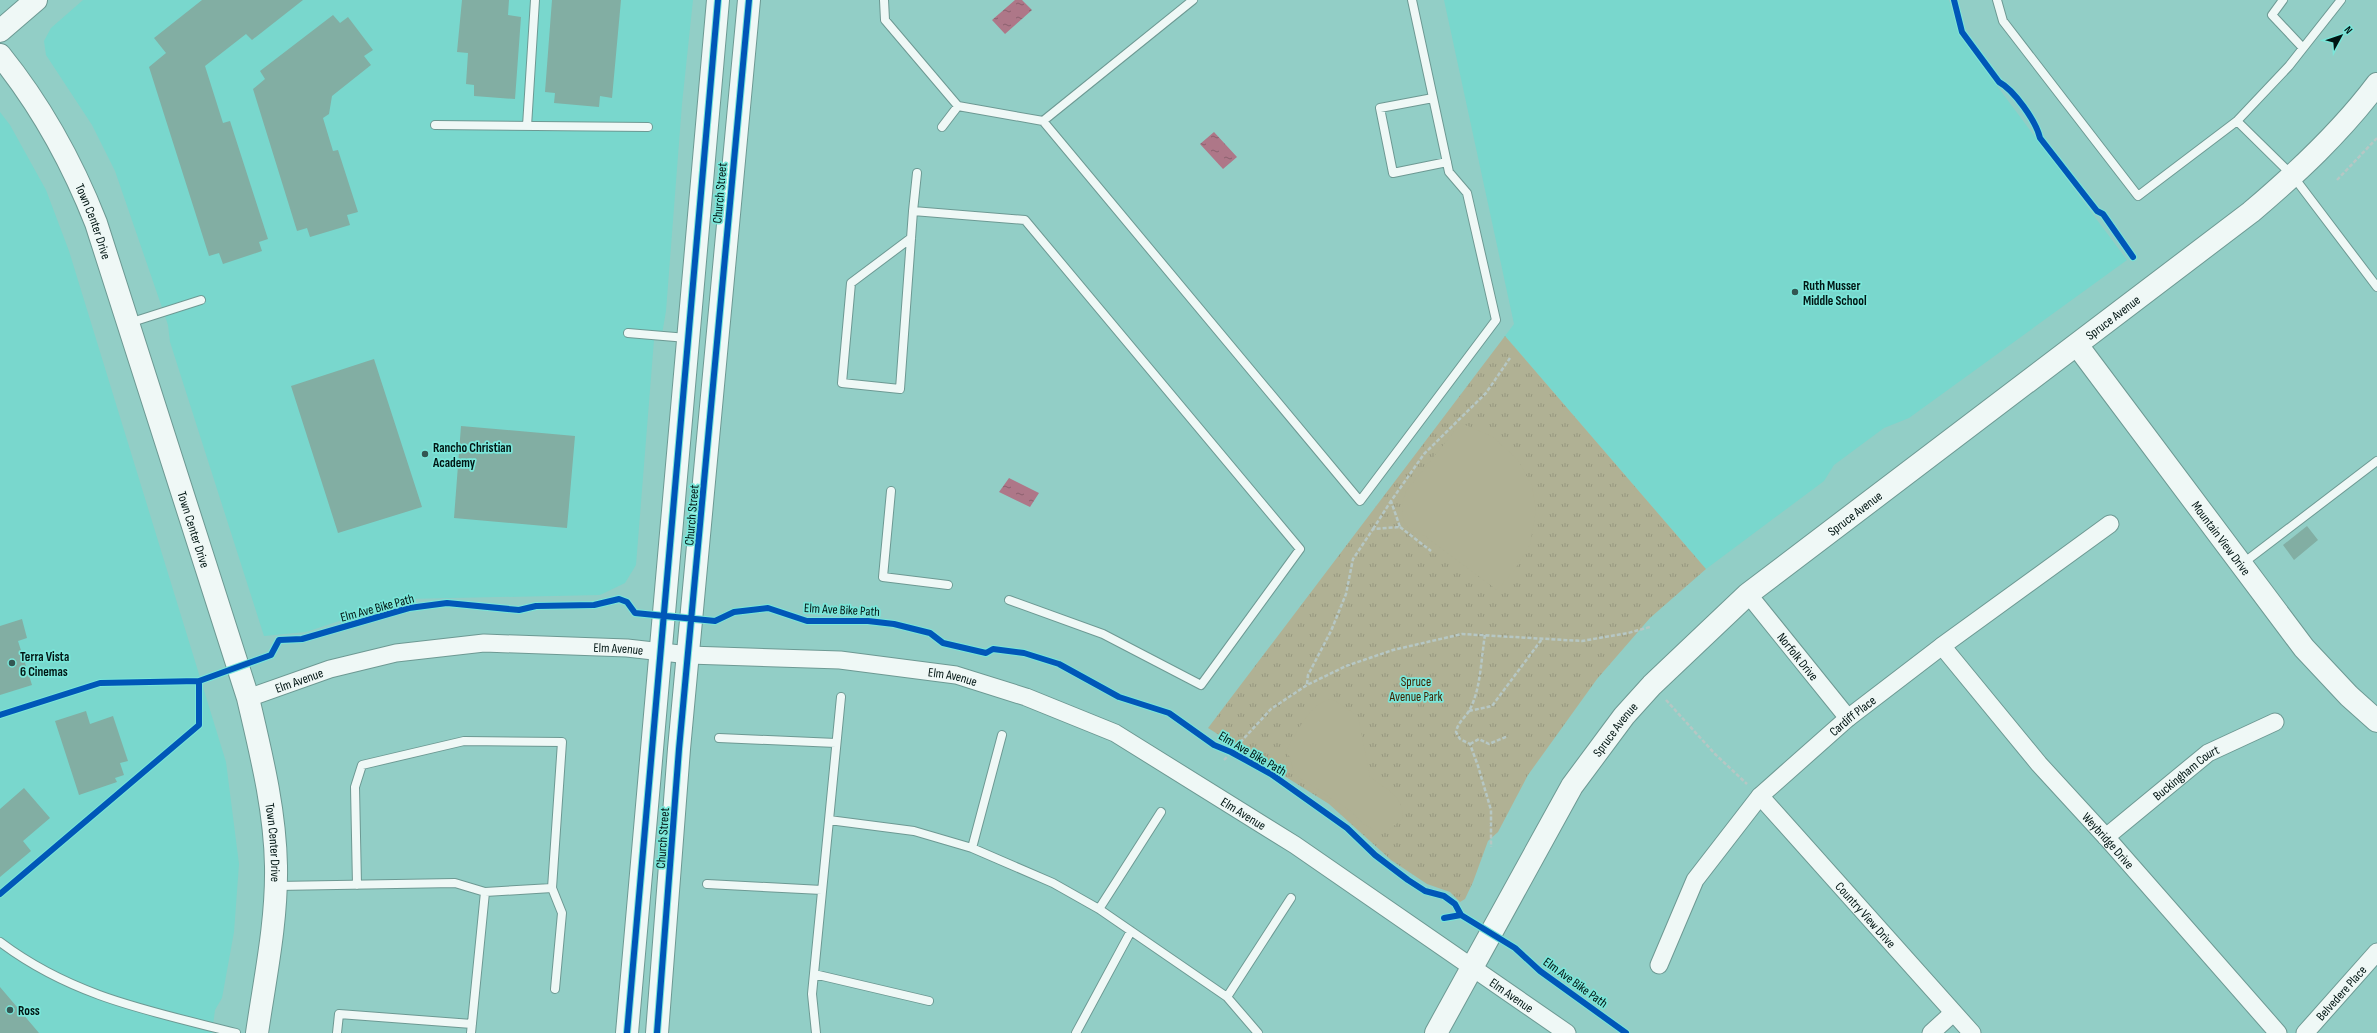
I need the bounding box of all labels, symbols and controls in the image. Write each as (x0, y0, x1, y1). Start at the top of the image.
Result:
north arrow (2321, 16, 2361, 56)
text: N (2341, 23, 2355, 36)
street label: Church Street (709, 162, 731, 224)
street label: Town Center Drive (71, 181, 114, 261)
place label: Ruth Musser Middle School (1803, 278, 1867, 309)
marker: Ruth Musser Middle School (1790, 287, 1800, 297)
street label: Spruce Avenue (2083, 292, 2144, 344)
place label: Rancho Christian Academy (432, 440, 512, 471)
marker: Rancho Christian Academy (420, 449, 430, 459)
street label: Church Street (681, 484, 703, 546)
street label: Spruce Avenue (1825, 488, 1886, 540)
street label: Town Center Drive (173, 489, 213, 570)
street label: Mountain View Drive (2188, 498, 2254, 579)
street label: Elm Ave Bike Path (339, 590, 416, 626)
street label: Elm Ave Bike Path (804, 600, 880, 620)
street label: Norfolk Drive (1773, 630, 1822, 684)
street label: Elm Avenue (593, 640, 644, 659)
place label: Terra Vista 6 Cinemas (20, 649, 69, 680)
marker: Terra Vista 6 Cinemas (7, 658, 17, 668)
street label: Elm Avenue (927, 664, 979, 690)
street label: Elm Avenue (273, 665, 326, 697)
park label: Spruce Avenue Park (1389, 674, 1442, 705)
street label: Cardiff Place (1826, 693, 1879, 740)
street label: Spruce Avenue (1590, 699, 1641, 760)
street label: Elm Ave Bike Path (1216, 728, 1289, 780)
street label: Buckingham Court (2150, 742, 2222, 804)
street label: Elm Avenue (1218, 794, 1269, 834)
street label: Town Center Drive (261, 802, 283, 882)
street label: Church Street (653, 807, 673, 869)
street label: Weybridge Drive (2078, 809, 2137, 873)
street label: Country View Drive (1832, 879, 1899, 952)
street label: Elm Ave Bike Path (1540, 954, 1611, 1012)
street label: Belvedere Place (2313, 962, 2370, 1024)
street label: Elm Avenue (1486, 975, 1536, 1017)
place label: Ross (18, 1003, 40, 1019)
marker: Ross (5, 1005, 15, 1015)

